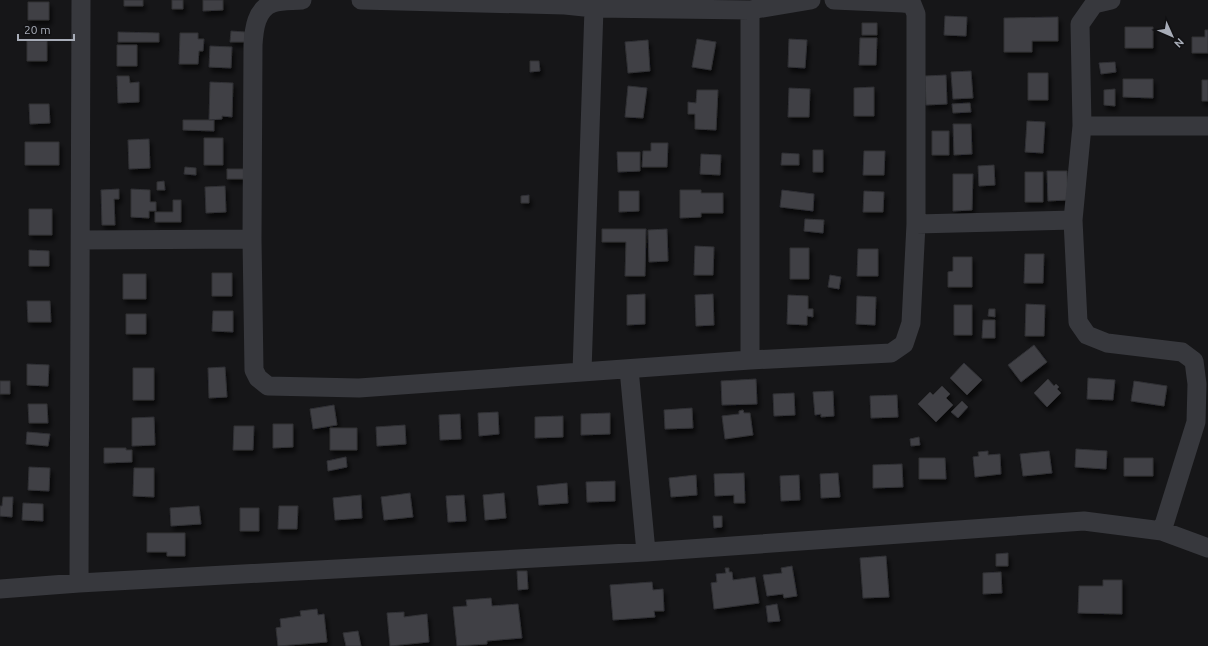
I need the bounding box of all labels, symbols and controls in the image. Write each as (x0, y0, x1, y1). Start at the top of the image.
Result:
scale bar (18, 16, 74, 42)
north arrow (1152, 16, 1192, 56)
text: 20 m (24, 23, 51, 36)
text: N (1172, 36, 1186, 50)

